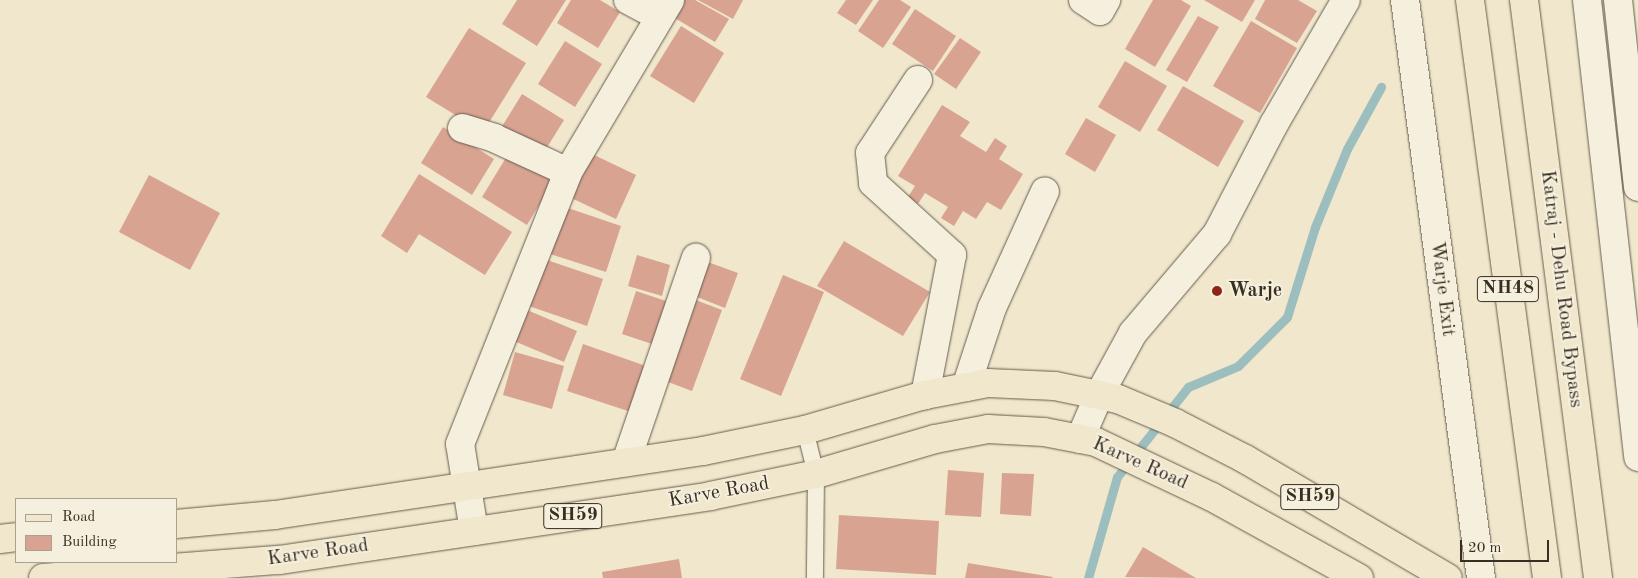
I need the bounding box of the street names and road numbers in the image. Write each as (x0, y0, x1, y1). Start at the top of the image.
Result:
street label: Katraj - Dehu Road Bypass (1535, 169, 1587, 409)
street label: Warje Exit (1424, 240, 1460, 338)
road number: NH48 (1477, 272, 1539, 306)
street label: Karve Road (1088, 432, 1192, 496)
street label: Karve Road (667, 472, 771, 514)
road number: SH59 (1280, 481, 1340, 514)
road number: SH59 (543, 500, 603, 532)
street label: Karve Road (266, 534, 370, 572)

